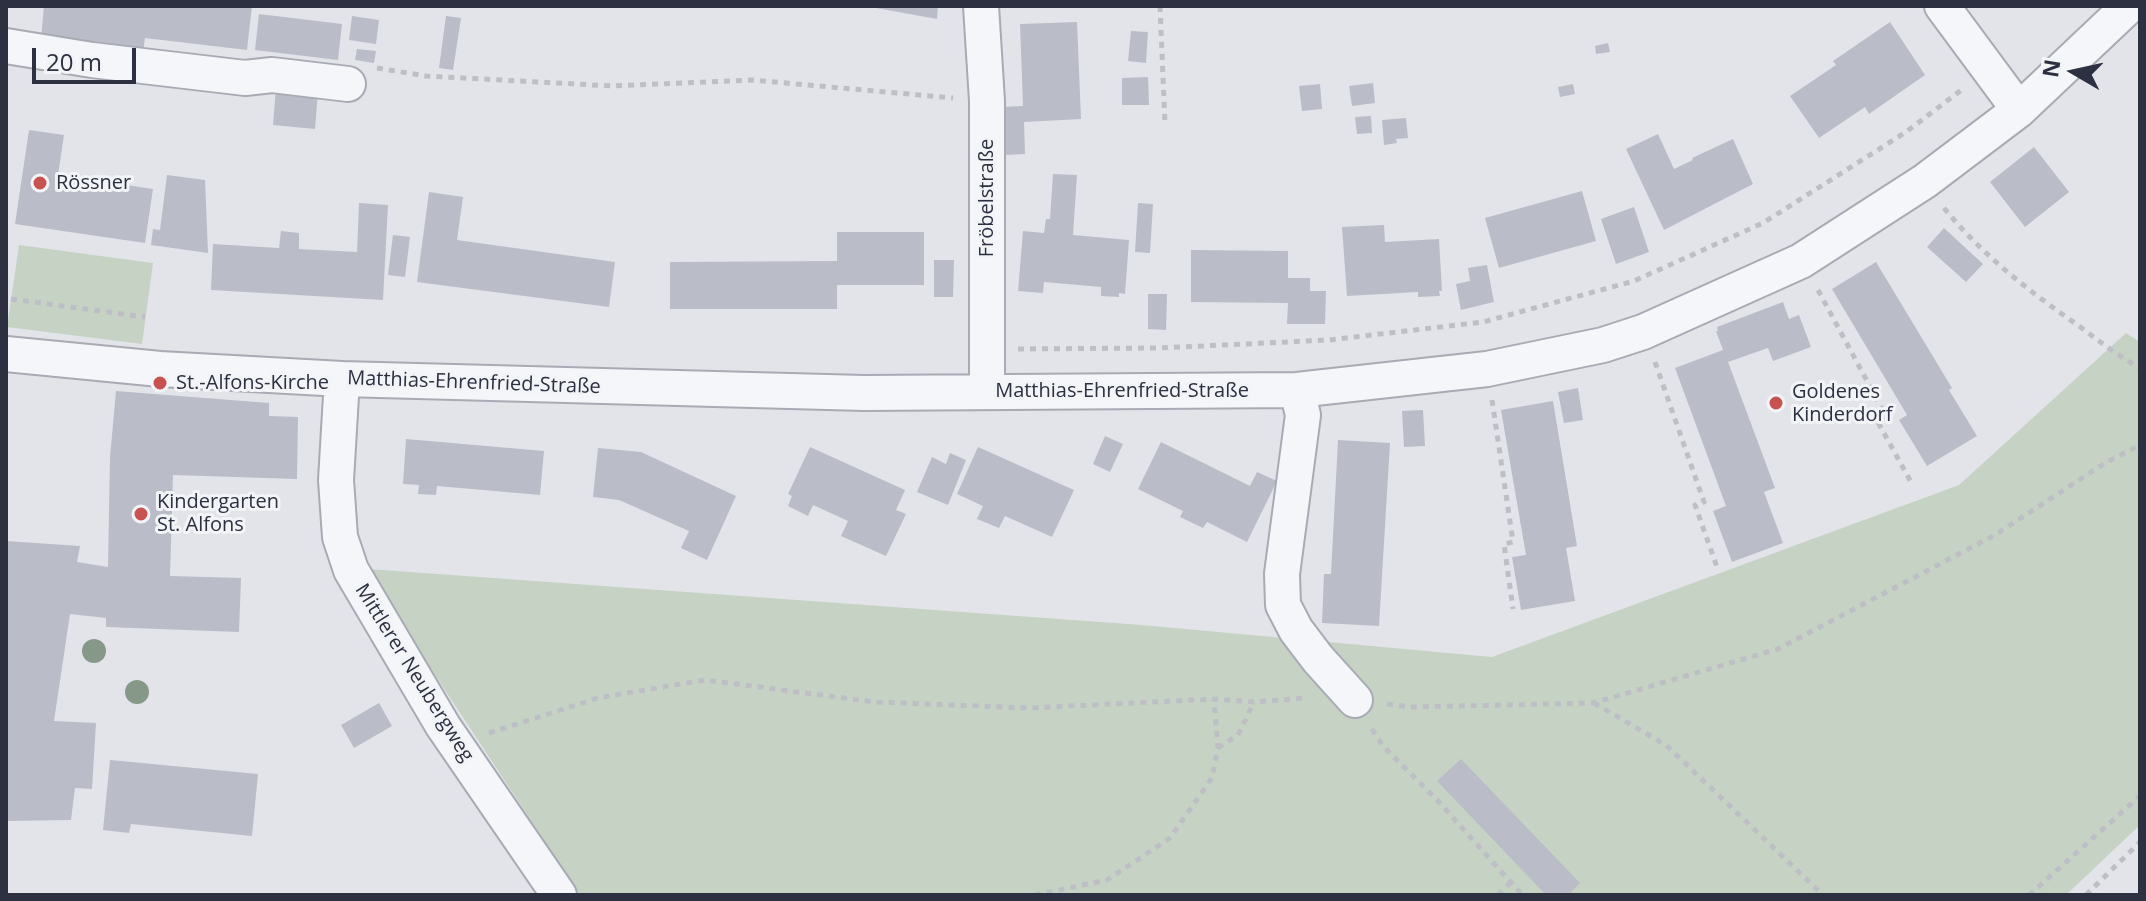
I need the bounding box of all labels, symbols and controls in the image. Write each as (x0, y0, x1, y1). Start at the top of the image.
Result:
scale bar (36, 32, 140, 82)
north arrow (2034, 32, 2114, 112)
text: 20 m (46, 45, 102, 78)
text: N (2034, 57, 2067, 79)
street label: Fröbelstraße (975, 139, 999, 257)
place label: Rössner (56, 171, 131, 195)
marker: Rössner (31, 174, 49, 192)
street label: Matthias-Ehrenfried-Straße (347, 367, 601, 399)
place label: St.-Alfons-Kirche (176, 371, 329, 395)
marker: St.-Alfons-Kirche (151, 374, 169, 392)
street label: Matthias-Ehrenfried-Straße (995, 379, 1249, 403)
place label: Goldenes Kinderdorf (1792, 380, 1892, 427)
marker: Goldenes Kinderdorf (1767, 394, 1785, 412)
place label: Kindergarten St. Alfons (157, 490, 279, 537)
marker: Kindergarten St. Alfons (132, 505, 150, 523)
street label: Mittlerer Neubergweg (350, 580, 478, 766)

